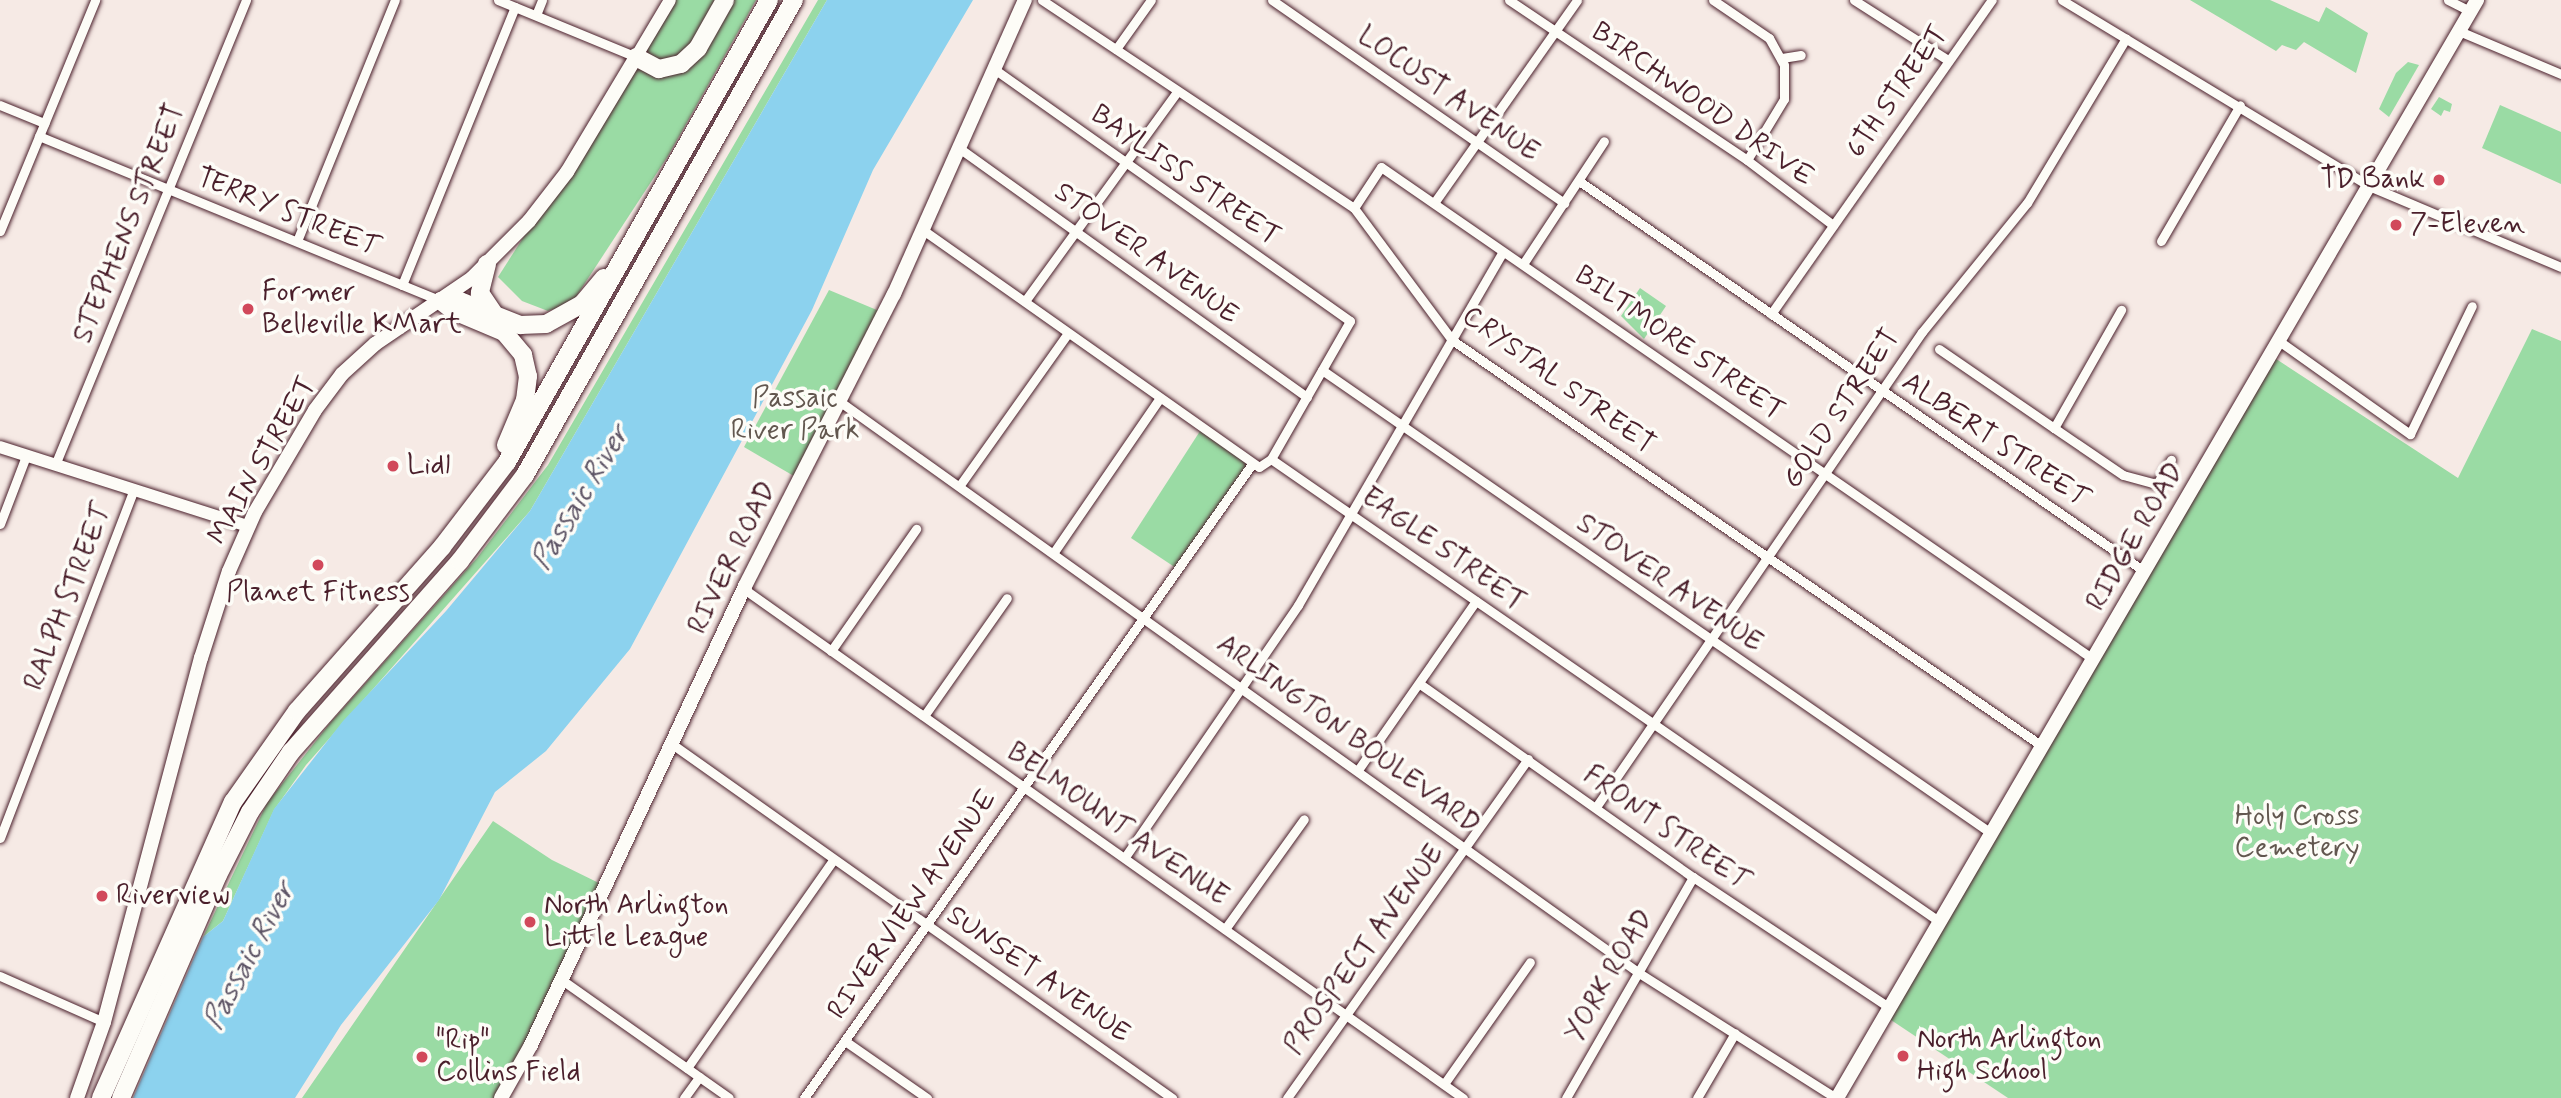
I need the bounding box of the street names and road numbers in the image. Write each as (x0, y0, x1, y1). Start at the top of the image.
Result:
street label: BIRCHWOOD DRIVE (1584, 16, 1820, 194)
street label: LOCUST AVENUE (1349, 18, 1547, 172)
street label: 6TH STREET (1839, 18, 1957, 166)
street label: BAYLISS STREET (1083, 97, 1287, 255)
street label: STEPHENS STREET (67, 100, 193, 348)
street label: TERRY STREET (191, 161, 385, 265)
street label: STOVER AVENUE (1045, 174, 1247, 334)
street label: BILTMORE STREET (1566, 258, 1792, 430)
street label: CRYSTAL STREET (1455, 300, 1661, 462)
street label: GOLD STREET (1776, 323, 1908, 495)
street label: ALBERT STREET (1895, 366, 2095, 516)
street label: MAIN STREET (201, 370, 325, 552)
street label: RIDGE ROAD (2080, 456, 2192, 618)
street label: RIVER ROAD (681, 476, 785, 640)
street label: EAGLE STREET (1353, 480, 1533, 620)
street label: RALPH STREET (18, 498, 120, 696)
street label: STOVER AVENUE (1567, 506, 1771, 662)
street label: ARLINGTON BOULEVARD (1210, 628, 1486, 842)
street label: BELMOUNT AVENUE (1000, 736, 1234, 914)
street label: FRONT STREET (1576, 759, 1756, 899)
street label: RIVERVIEW AVENUE (822, 784, 1004, 1026)
street label: PROSPECT AVENUE (1277, 837, 1453, 1063)
street label: SUNSET AVENUE (938, 898, 1138, 1052)
street label: YORK ROAD (1559, 904, 1661, 1048)

